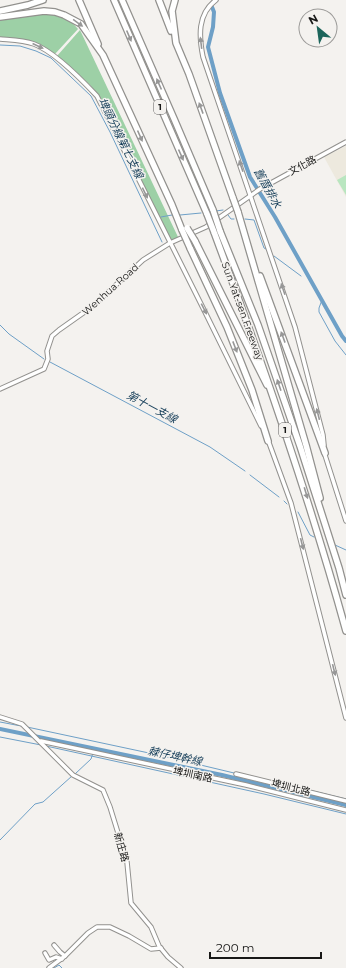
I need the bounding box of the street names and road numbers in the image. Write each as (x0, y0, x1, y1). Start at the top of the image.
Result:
road number: 1 (154, 100, 166, 114)
street label: 文化路 (286, 153, 319, 178)
street label: Sun Yat-sen Freeway (219, 260, 267, 363)
street label: Wenhua Road (79, 261, 141, 318)
road number: 1 (279, 423, 291, 437)
street label: 埤圳南路 (172, 764, 214, 785)
street label: 埤圳北路 (270, 776, 312, 799)
street label: 新庄路 (111, 831, 132, 863)

